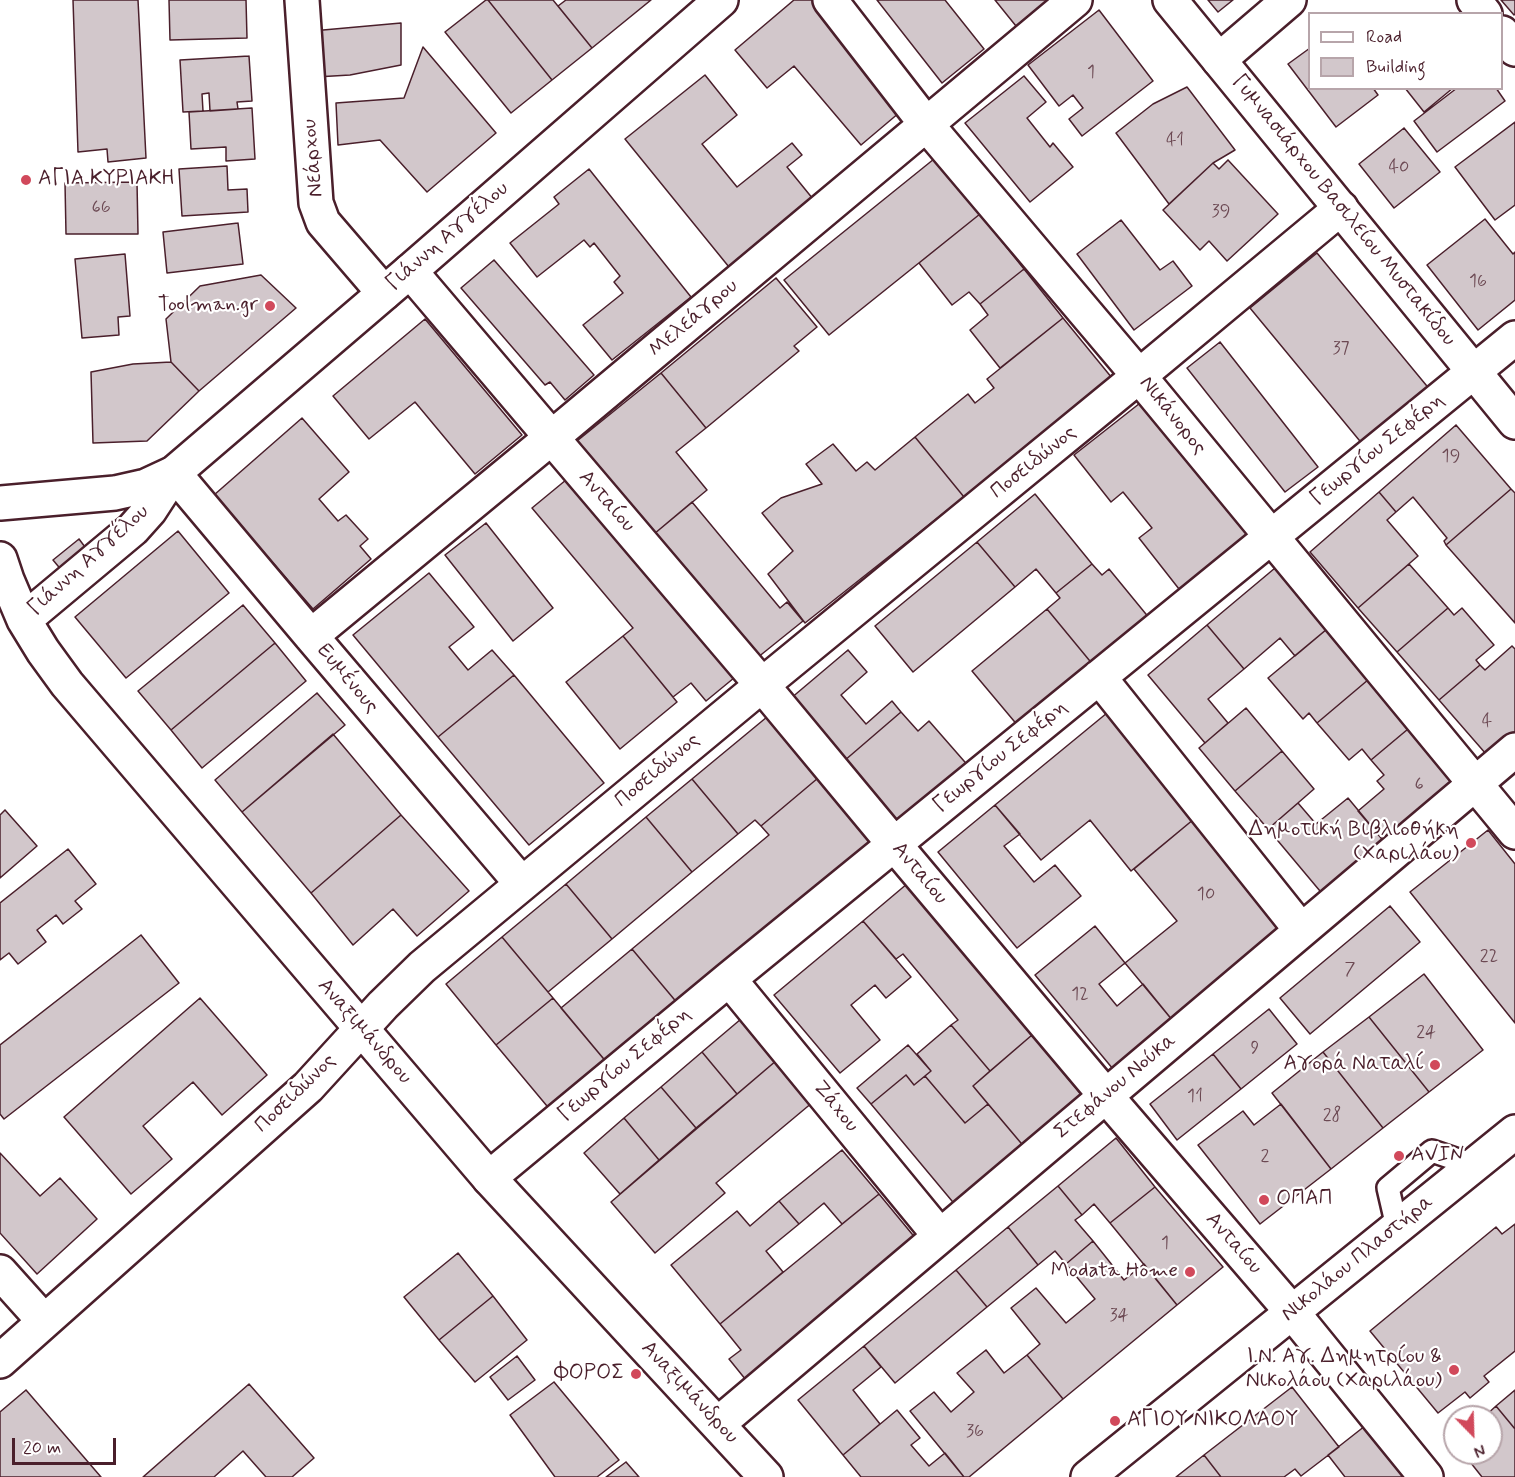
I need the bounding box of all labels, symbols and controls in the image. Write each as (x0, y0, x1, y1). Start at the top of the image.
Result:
legend (1308, 12, 1503, 90)
text: Road (1366, 25, 1402, 49)
text: Building (1366, 55, 1426, 79)
house number: 1 (1087, 62, 1095, 84)
street label: Γυμνασιάρχου Βασιλείου Μυστακίδου (1226, 70, 1460, 352)
street label: Νεάρχου (298, 118, 330, 198)
house number: 41 (1166, 130, 1184, 152)
house number: 40 (1389, 157, 1409, 179)
place label: ΑΓΙΑ ΚΥΡΙΑΚΗ (38, 167, 175, 193)
marker: ΑΓΙΑ ΚΥΡΙΑΚΗ (19, 173, 33, 187)
street label: Γιάννη Αγγέλου (382, 177, 514, 297)
house number: 66 (91, 197, 111, 219)
house number: 39 (1212, 201, 1230, 223)
house number: 16 (1469, 271, 1487, 293)
street label: Μελεάγρου (644, 274, 744, 364)
place label: Toolman.gr (158, 293, 258, 319)
marker: Toolman.gr (263, 299, 277, 313)
house number: 37 (1332, 338, 1350, 360)
street label: Νικάνορος (1133, 372, 1211, 460)
street label: Γεωργίου Σεφέρη (1306, 388, 1450, 512)
street label: Ποσειδώνος (986, 421, 1082, 505)
house number: 19 (1442, 446, 1460, 468)
street label: Ανταίου (572, 466, 640, 538)
street label: Γιάννη Αγγέλου (23, 500, 155, 622)
street label: Ευμένους (311, 639, 383, 719)
street label: Γεωργίου Σεφέρη (929, 695, 1073, 819)
house number: 4 (1482, 711, 1492, 733)
street label: Ποσειδώνος (610, 728, 706, 814)
house number: 6 (1414, 774, 1424, 796)
place label: Δημοτική Βιβλιοθήκη (Χαριλάου) (1249, 818, 1459, 868)
marker: Δημοτική Βιβλιοθήκη (Χαριλάου) (1464, 836, 1478, 850)
street label: Ανταίου (886, 838, 952, 910)
house number: 10 (1197, 884, 1215, 906)
house number: 22 (1480, 946, 1498, 968)
house number: 7 (1345, 959, 1355, 981)
street label: Αναξιμάνδρου (311, 974, 417, 1090)
house number: 12 (1071, 984, 1089, 1006)
street label: Γεωργίου Σεφέρη (554, 1002, 696, 1128)
house number: 24 (1416, 1022, 1436, 1044)
street label: Στεφάνου Νούκα (1050, 1029, 1182, 1145)
house number: 9 (1251, 1038, 1259, 1060)
street label: Ποσειδώνος (250, 1049, 342, 1139)
place label: Αγορά Ναταλί (1284, 1052, 1423, 1078)
marker: Αγορά Ναταλί (1428, 1058, 1442, 1072)
street label: Ζάχου (807, 1076, 863, 1138)
house number: 11 (1187, 1086, 1203, 1108)
house number: 28 (1323, 1105, 1341, 1127)
place label: AVIN (1411, 1143, 1465, 1169)
house number: 2 (1261, 1146, 1269, 1168)
marker: AVIN (1392, 1149, 1406, 1163)
place label: ΟΠΑΠ (1276, 1187, 1332, 1213)
street label: Νικολάου Πλαστήρα (1277, 1190, 1439, 1328)
marker: ΟΠΑΠ (1257, 1193, 1271, 1207)
street label: Ανταίου (1199, 1208, 1267, 1280)
house number: 1 (1161, 1233, 1169, 1255)
place label: Modata Home (1051, 1259, 1178, 1285)
marker: Modata Home (1183, 1265, 1197, 1279)
house number: 34 (1109, 1305, 1129, 1327)
street label: Αναξιμάνδρου (635, 1336, 743, 1450)
place label: Ι.Ν. Αγ. Δημητρίου & Νικολάου (Χαριλάου) (1246, 1345, 1442, 1395)
place label: ΦΟΡΟΣ (554, 1361, 624, 1387)
marker: Ι.Ν. Αγ. Δημητρίου & Νικολάου (Χαριλάου) (1447, 1363, 1461, 1377)
marker: ΦΟΡΟΣ (629, 1367, 643, 1381)
north arrow (1443, 1405, 1503, 1465)
place label: ΑΓΙΟΥ ΝΙΚΟΛΑΟΥ (1127, 1408, 1298, 1434)
marker: ΑΓΙΟΥ ΝΙΚΟΛΑΟΥ (1108, 1414, 1122, 1428)
house number: 36 (966, 1421, 984, 1443)
scale bar (15, 1426, 118, 1464)
text: 20 m (23, 1436, 61, 1460)
text: N (1470, 1438, 1488, 1462)

